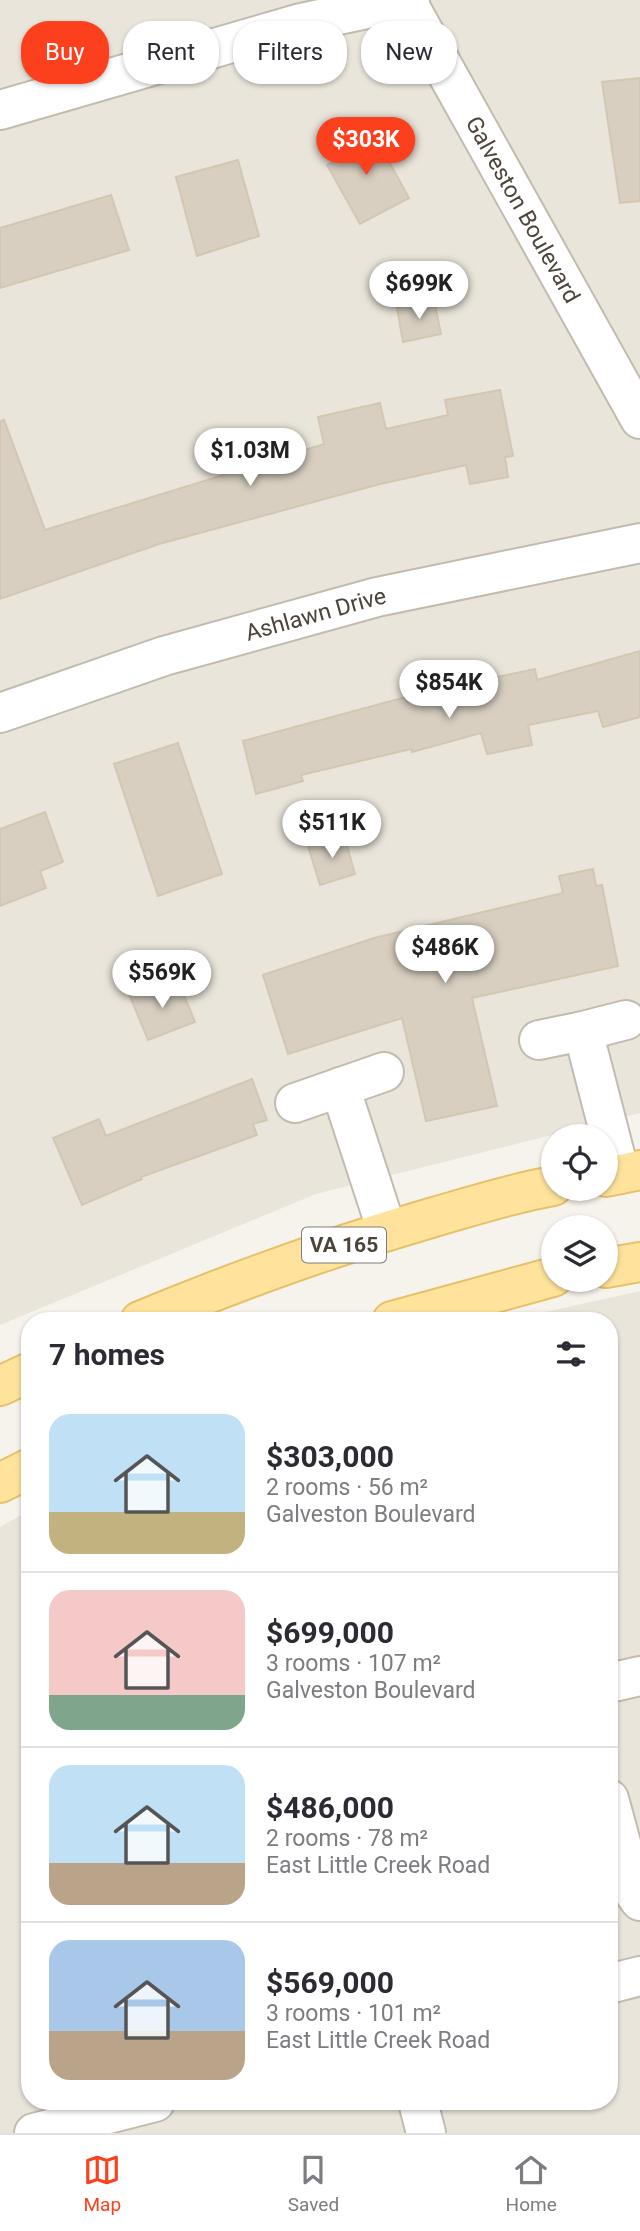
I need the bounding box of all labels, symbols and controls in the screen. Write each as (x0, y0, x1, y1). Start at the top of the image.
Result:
chip: Buy (21, 21, 109, 84)
chip: Rent (123, 21, 219, 84)
chip: Filters (233, 21, 347, 84)
chip: New (361, 21, 457, 84)
street label: Galveston Boulevard (460, 111, 586, 308)
pin: $303K (317, 118, 415, 177)
text: $303K (332, 126, 400, 153)
pin: $699K (370, 262, 468, 321)
text: $699K (385, 270, 453, 297)
pin: $1.03M (193, 428, 307, 488)
text: $1.03M (210, 437, 290, 464)
street label: Ashlawn Drive (242, 582, 388, 646)
pin: $854K (400, 660, 498, 720)
text: $854K (415, 669, 483, 696)
pin: $511K (283, 800, 381, 860)
text: $511K (298, 809, 366, 836)
pin: $486K (396, 926, 494, 985)
text: $486K (411, 934, 479, 961)
pin: $569K (113, 950, 211, 1010)
text: $569K (128, 959, 196, 986)
map controls (541, 1124, 618, 1292)
button: locate (541, 1124, 618, 1201)
button: layers (541, 1215, 618, 1292)
road number: VA 165 (302, 1228, 386, 1262)
icon: filters (552, 1335, 590, 1373)
text: 7 homes (49, 1337, 165, 1372)
text: $303,000 (266, 1439, 394, 1474)
icon: home (105, 1442, 189, 1526)
text: 2 rooms · 56 m² (266, 1474, 428, 1501)
text: Galveston Boulevard (266, 1501, 475, 1528)
text: $699,000 (266, 1615, 394, 1650)
icon: home (105, 1618, 189, 1702)
text: 3 rooms · 107 m² (266, 1650, 441, 1677)
text: Galveston Boulevard (266, 1677, 475, 1704)
text: $486,000 (266, 1790, 394, 1825)
icon: home (105, 1793, 189, 1877)
text: 2 rooms · 78 m² (266, 1825, 428, 1852)
text: East Little Creek Road (266, 1852, 490, 1879)
text: $569,000 (266, 1965, 394, 2000)
icon: home (105, 1968, 189, 2052)
text: 3 rooms · 101 m² (266, 2000, 441, 2027)
text: East Little Creek Road (266, 2027, 490, 2054)
tab: Map (83, 2151, 121, 2216)
tab: Saved (288, 2151, 339, 2216)
tab: Home (506, 2151, 557, 2216)

